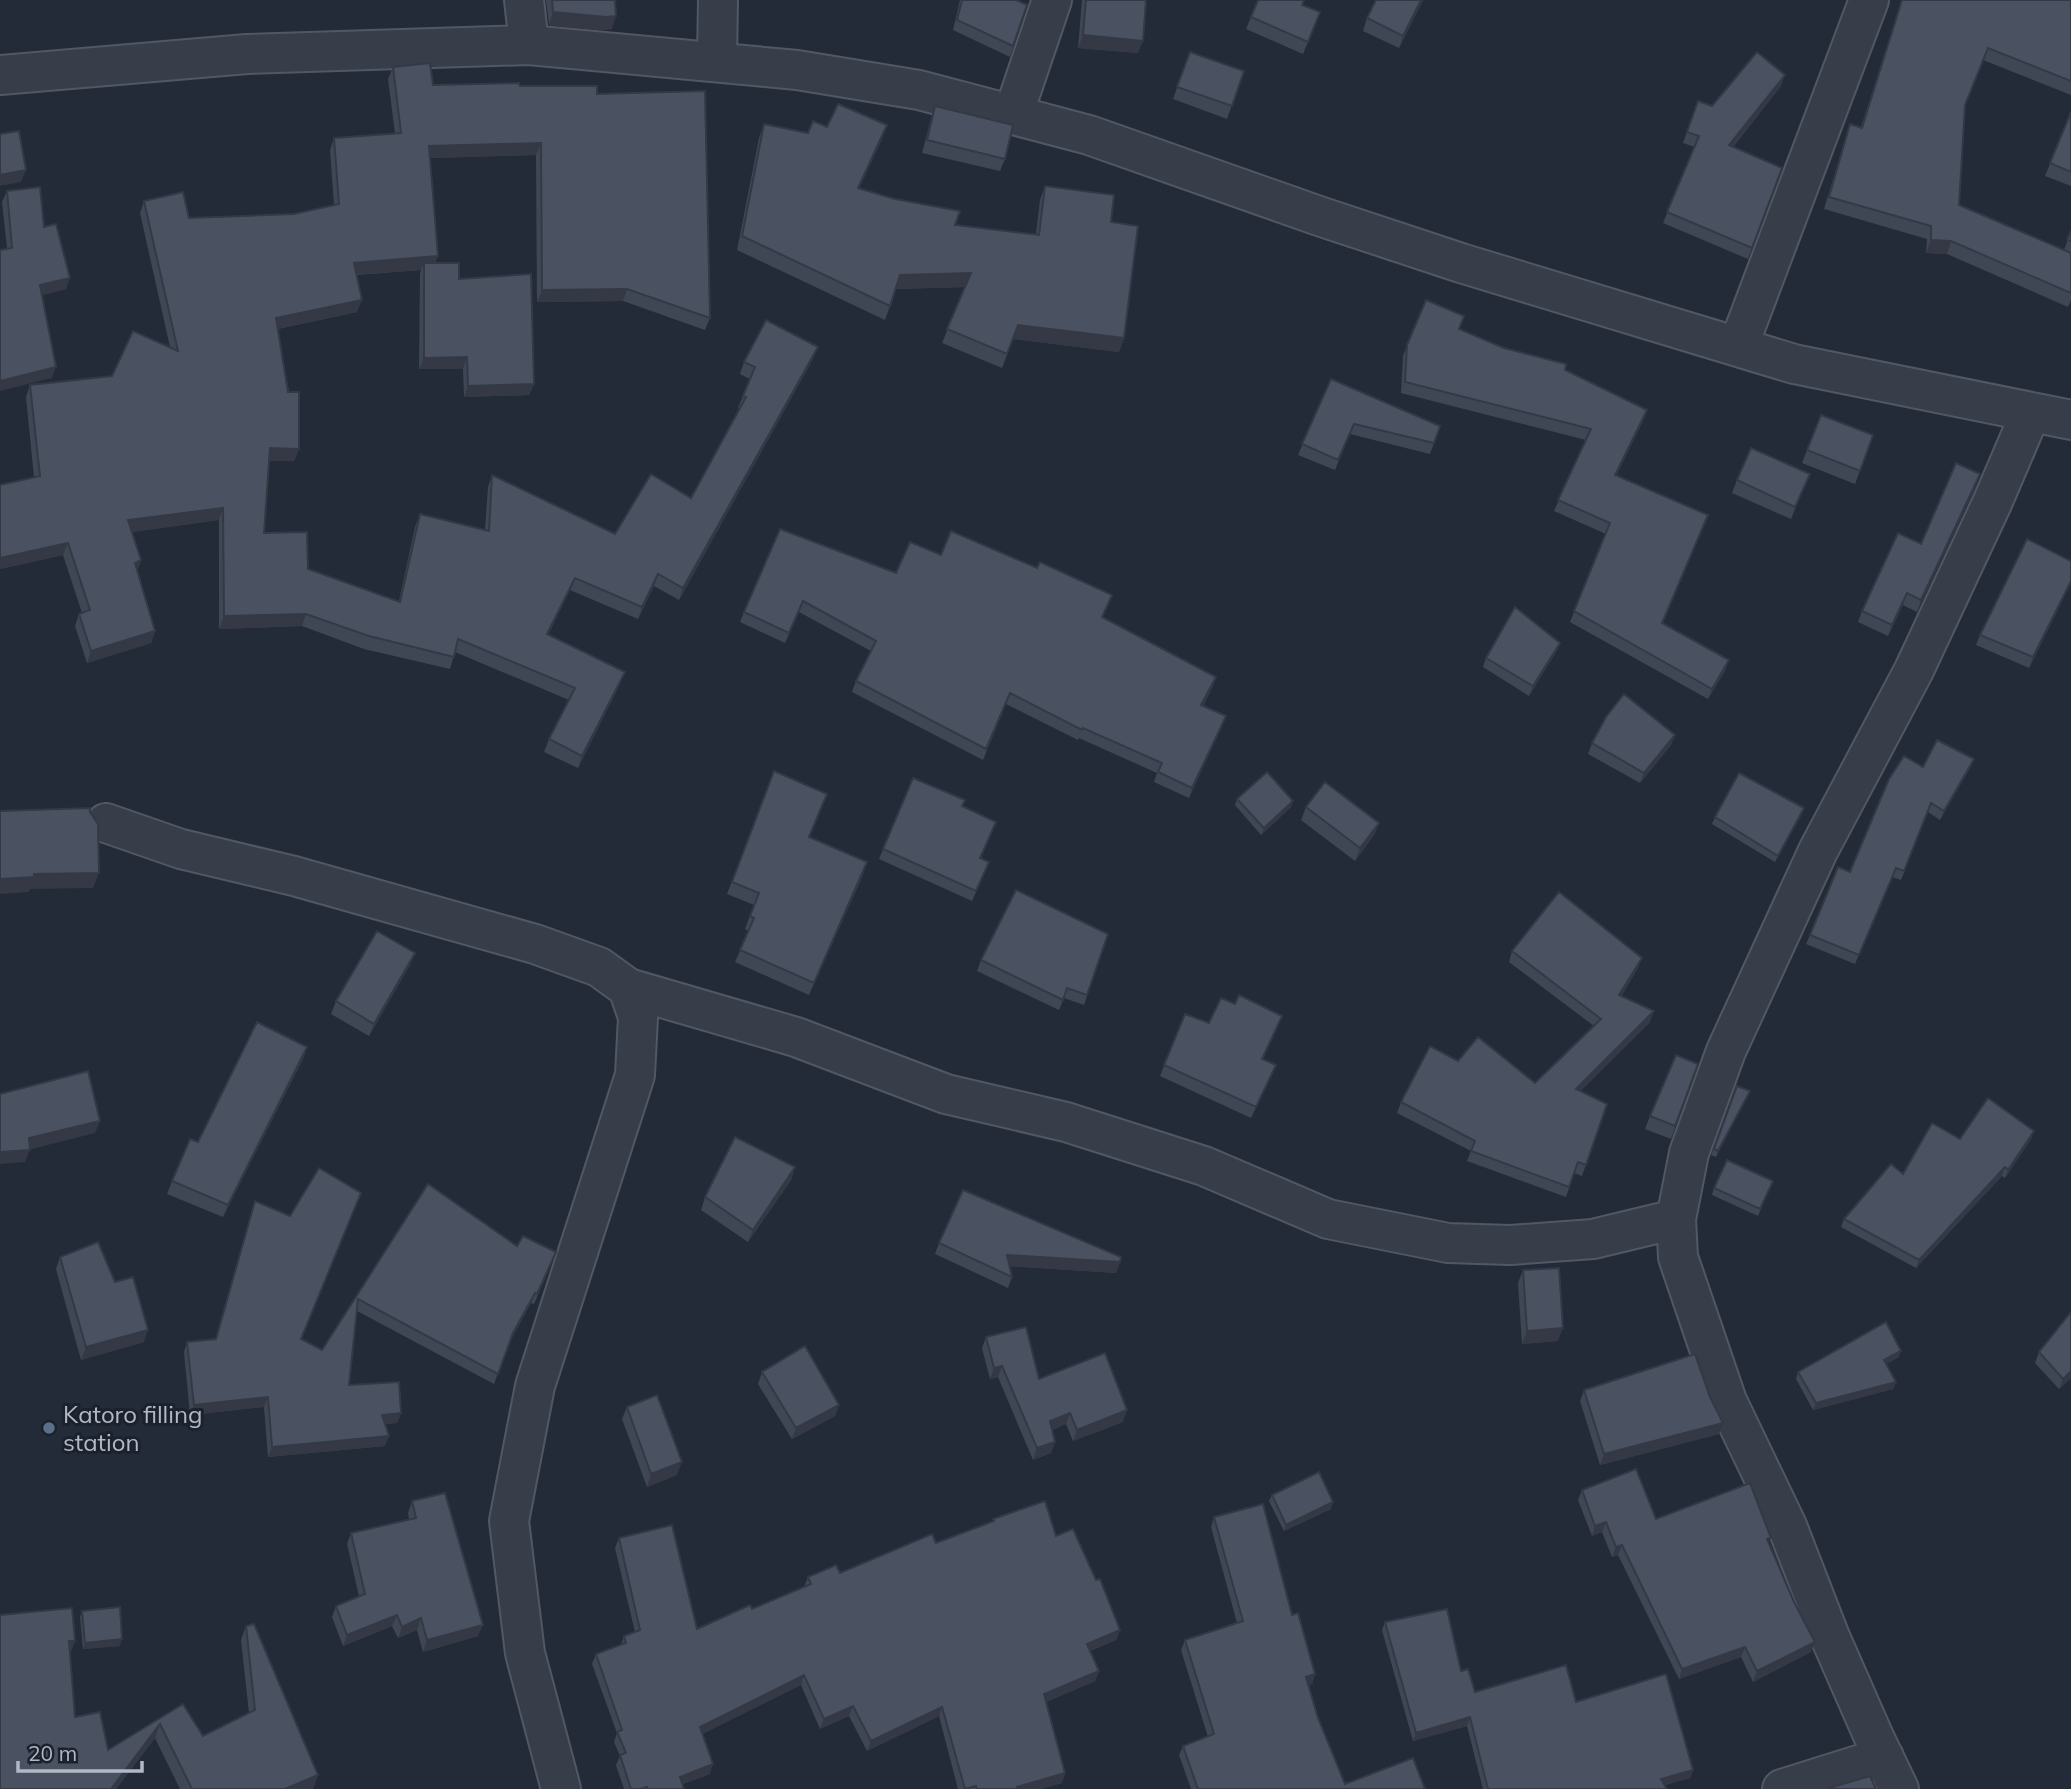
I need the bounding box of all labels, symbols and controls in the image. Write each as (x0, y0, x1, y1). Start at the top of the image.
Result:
place label: Katoro filling station (63, 1399, 203, 1457)
marker: Katoro filling station (41, 1420, 57, 1436)
scale bar (18, 1730, 142, 1774)
text: 20 m (28, 1740, 77, 1766)

